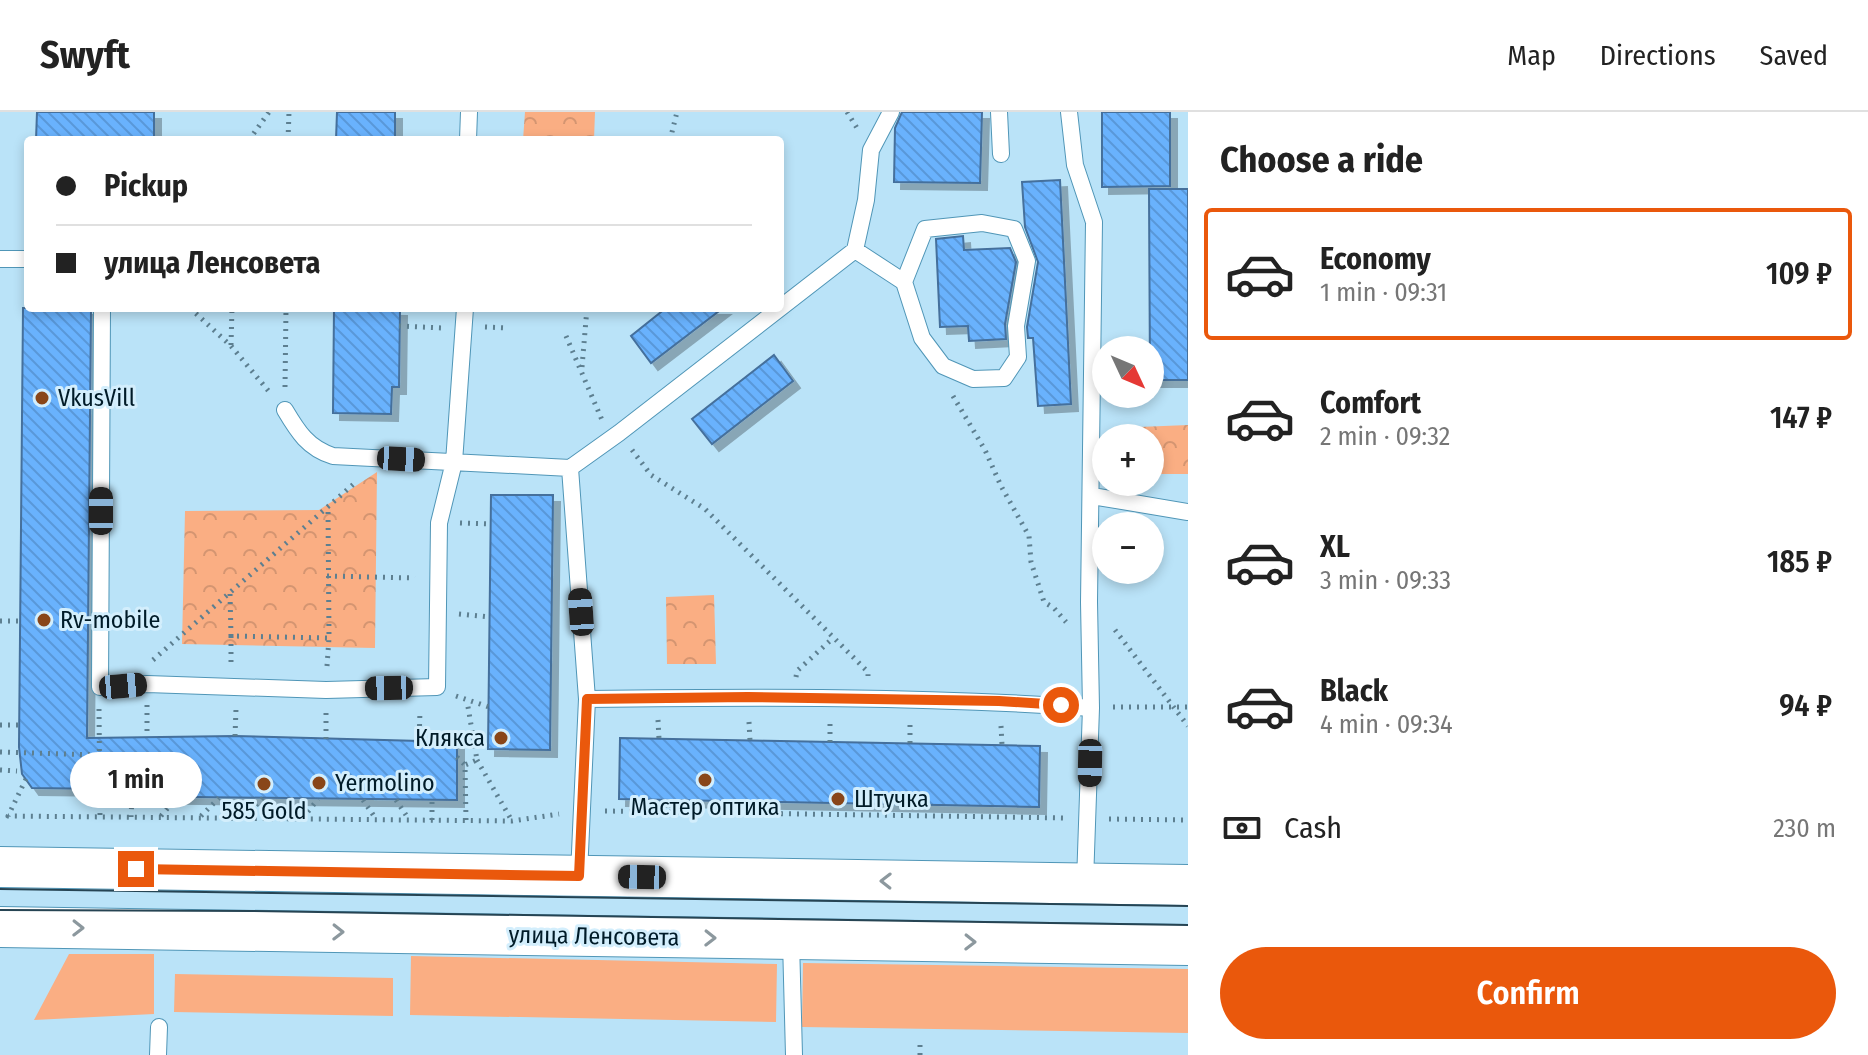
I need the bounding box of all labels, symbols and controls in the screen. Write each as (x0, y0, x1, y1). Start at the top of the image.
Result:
text: Swyft (40, 32, 130, 78)
text: Map (1507, 39, 1556, 72)
text: Directions (1600, 39, 1716, 72)
text: Saved (1760, 39, 1828, 72)
text: Choose a ride (1220, 138, 1423, 182)
text: Pickup (104, 168, 188, 204)
icon: car (1224, 238, 1296, 310)
text: Economy (1320, 241, 1431, 277)
text: улица Ленсовета (104, 245, 320, 281)
text: 109 ₽ (1766, 256, 1832, 292)
text: 1 min · 09:31 (1320, 277, 1447, 308)
north arrow (1092, 336, 1164, 408)
map controls (1092, 336, 1164, 584)
icon: car (1224, 382, 1296, 454)
place label: VkusVill (58, 384, 135, 412)
text: Comfort (1320, 385, 1421, 421)
marker: VkusVill (33, 389, 51, 407)
text: 147 ₽ (1770, 400, 1832, 436)
text: 2 min · 09:32 (1320, 421, 1450, 452)
button: + (1092, 424, 1164, 496)
car (376, 446, 426, 472)
car (89, 487, 113, 535)
button: − (1092, 512, 1164, 584)
icon: car (1224, 526, 1296, 598)
text: XL (1320, 529, 1350, 565)
text: 185 ₽ (1767, 544, 1832, 580)
text: 3 min · 09:33 (1320, 565, 1451, 596)
car (567, 587, 595, 637)
place label: Rv-mobile (60, 606, 160, 634)
marker: Rv-mobile (35, 611, 53, 629)
icon: car (1224, 670, 1296, 742)
car (98, 672, 148, 700)
text: Black (1320, 673, 1388, 709)
car (365, 676, 413, 700)
route start (1043, 687, 1079, 723)
text: 94 ₽ (1779, 688, 1832, 724)
text: 4 min · 09:34 (1320, 709, 1453, 740)
place label: Клякса (415, 724, 485, 752)
marker: Клякса (492, 729, 510, 747)
car (1078, 739, 1102, 787)
callout: 1 min (70, 753, 202, 809)
text: 1 min (108, 764, 164, 795)
place label: Yermolino (335, 769, 435, 797)
marker: Мастер оптика (696, 771, 714, 789)
marker: Yermolino (310, 774, 328, 792)
marker: 585 Gold (255, 775, 273, 793)
place label: Штучка (854, 785, 929, 813)
marker: Штучка (829, 790, 847, 808)
place label: Мастер оптика (630, 793, 780, 821)
place label: 585 Gold (221, 797, 307, 825)
icon: cash (1220, 806, 1264, 850)
text: Cash (1284, 810, 1342, 846)
text: 230 m (1773, 813, 1836, 844)
route end (118, 851, 154, 887)
car (618, 865, 666, 889)
one-way arrow (879, 872, 892, 889)
one-way arrow (72, 919, 85, 937)
street label: улица Ленсовета (508, 921, 680, 951)
one-way arrow (332, 923, 345, 941)
one-way arrow (704, 929, 717, 946)
one-way arrow (964, 933, 977, 950)
button: Confirm (1220, 947, 1836, 1039)

